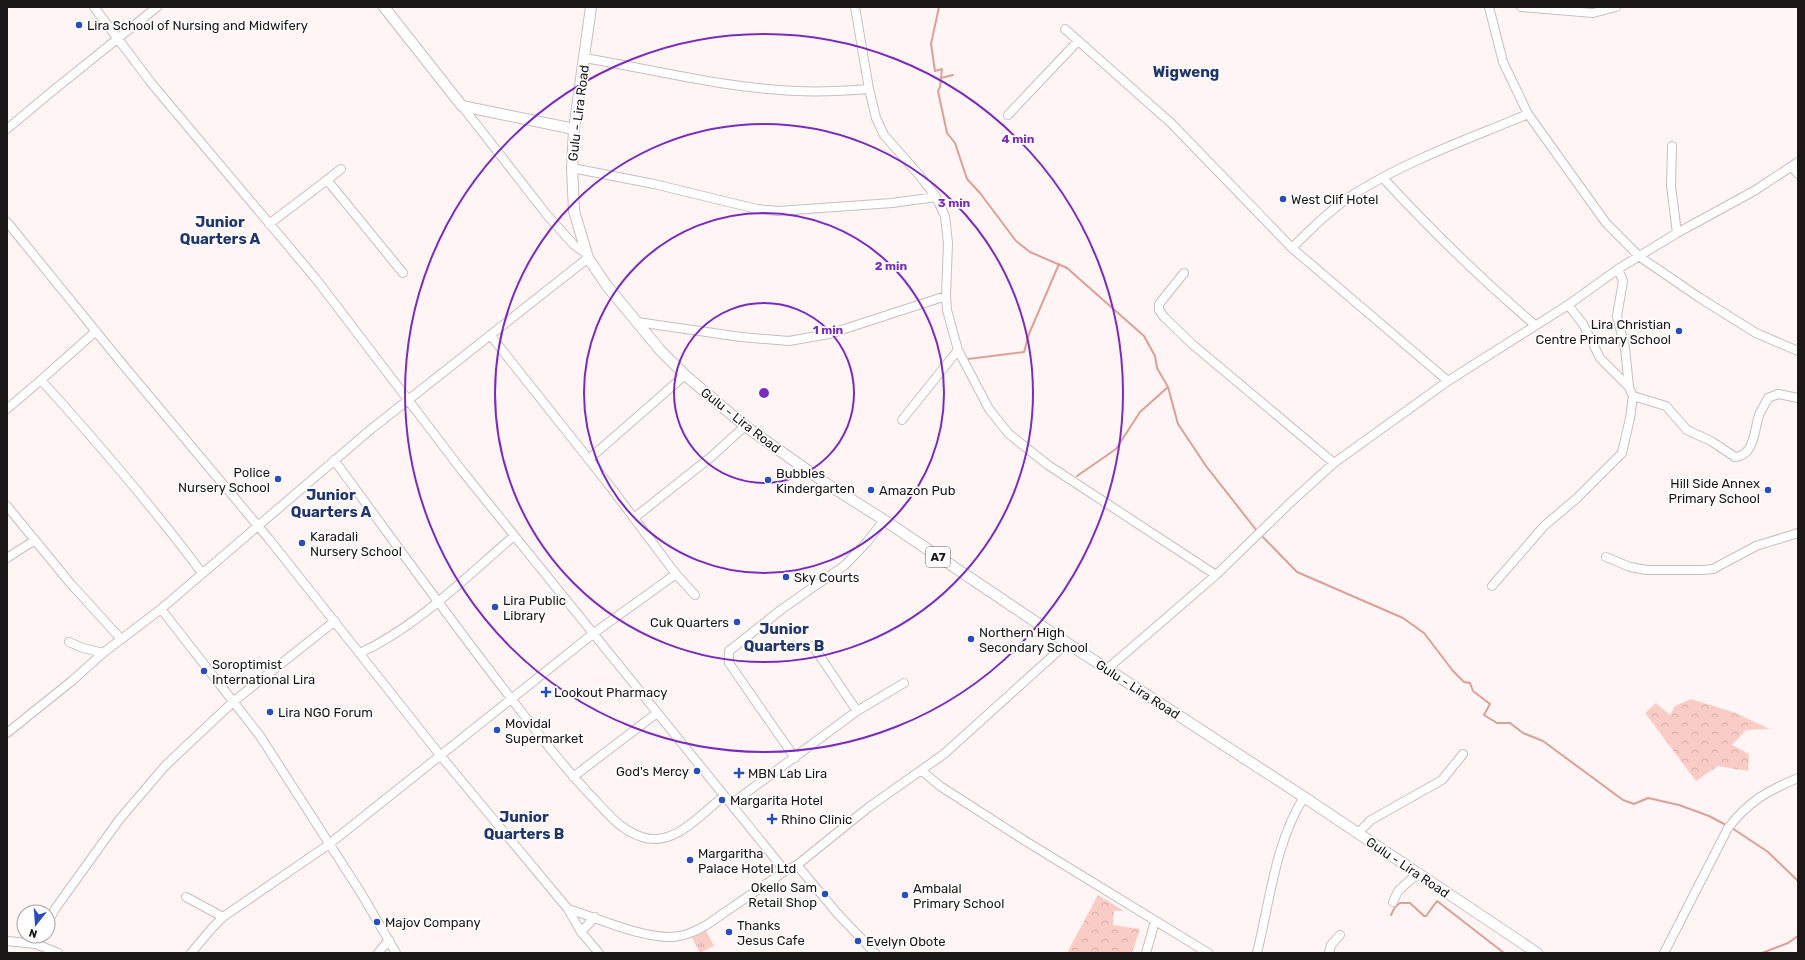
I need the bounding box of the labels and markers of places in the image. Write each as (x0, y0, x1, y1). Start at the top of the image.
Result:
place label: Lira School of Nursing and Midwifery (87, 18, 308, 34)
marker: Lira School of Nursing and Midwifery (74, 20, 84, 30)
place label: West Clif Hotel (1291, 192, 1378, 207)
marker: West Clif Hotel (1278, 194, 1288, 204)
place label: Lira Christian Centre Primary School (1536, 317, 1671, 347)
marker: Lira Christian Centre Primary School (1674, 326, 1684, 336)
centre of rings (757, 386, 771, 400)
place label: Police Nursery School (178, 465, 270, 495)
place label: Bubbles Kindergarten (776, 466, 855, 497)
marker: Police Nursery School (273, 474, 283, 484)
marker: Bubbles Kindergarten (763, 475, 773, 485)
place label: Hill Side Annex Primary School (1669, 476, 1760, 506)
place label: Amazon Pub (879, 483, 956, 498)
marker: Amazon Pub (866, 485, 876, 495)
marker: Hill Side Annex Primary School (1763, 485, 1773, 495)
place label: Karadali Nursery School (310, 529, 402, 559)
marker: Karadali Nursery School (297, 538, 307, 548)
place label: Sky Courts (794, 570, 860, 585)
marker: Sky Courts (781, 572, 791, 582)
place label: Lira Public Library (503, 593, 566, 623)
marker: Lira Public Library (490, 602, 500, 612)
place label: Cuk Quarters (650, 615, 729, 630)
marker: Cuk Quarters (732, 617, 742, 627)
place label: Northern High Secondary School (979, 625, 1088, 655)
marker: Northern High Secondary School (966, 634, 976, 644)
place label: Soroptimist International Lira (212, 657, 315, 687)
marker: Soroptimist International Lira (199, 666, 209, 676)
place label: Lookout Pharmacy (554, 685, 667, 700)
marker: Lookout Pharmacy (541, 687, 551, 697)
place label: Lira NGO Forum (278, 705, 373, 720)
marker: Lira NGO Forum (265, 707, 275, 717)
place label: Movidal Supermarket (505, 716, 583, 746)
marker: Movidal Supermarket (492, 725, 502, 735)
place label: God's Mercy (616, 764, 689, 779)
marker: God's Mercy (692, 766, 702, 776)
place label: MBN Lab Lira (748, 766, 827, 781)
marker: MBN Lab Lira (733, 767, 745, 779)
place label: Margarita Hotel (730, 793, 823, 809)
marker: Margarita Hotel (717, 795, 727, 805)
place label: Rhino Clinic (781, 812, 852, 827)
marker: Rhino Clinic (766, 813, 778, 825)
place label: Margaritha Palace Hotel Ltd (698, 846, 796, 876)
marker: Margaritha Palace Hotel Ltd (685, 855, 695, 865)
place label: Okello Sam Retail Shop (748, 880, 817, 910)
place label: Ambalal Primary School (913, 881, 1004, 911)
marker: Okello Sam Retail Shop (820, 889, 830, 899)
marker: Ambalal Primary School (900, 890, 910, 900)
place label: Majov Company (385, 915, 481, 930)
marker: Majov Company (372, 917, 382, 927)
place label: Thanks Jesus Cafe (737, 918, 805, 948)
marker: Thanks Jesus Cafe (724, 927, 734, 937)
place label: Evelyn Obote (866, 934, 946, 949)
marker: Evelyn Obote (853, 936, 863, 946)

